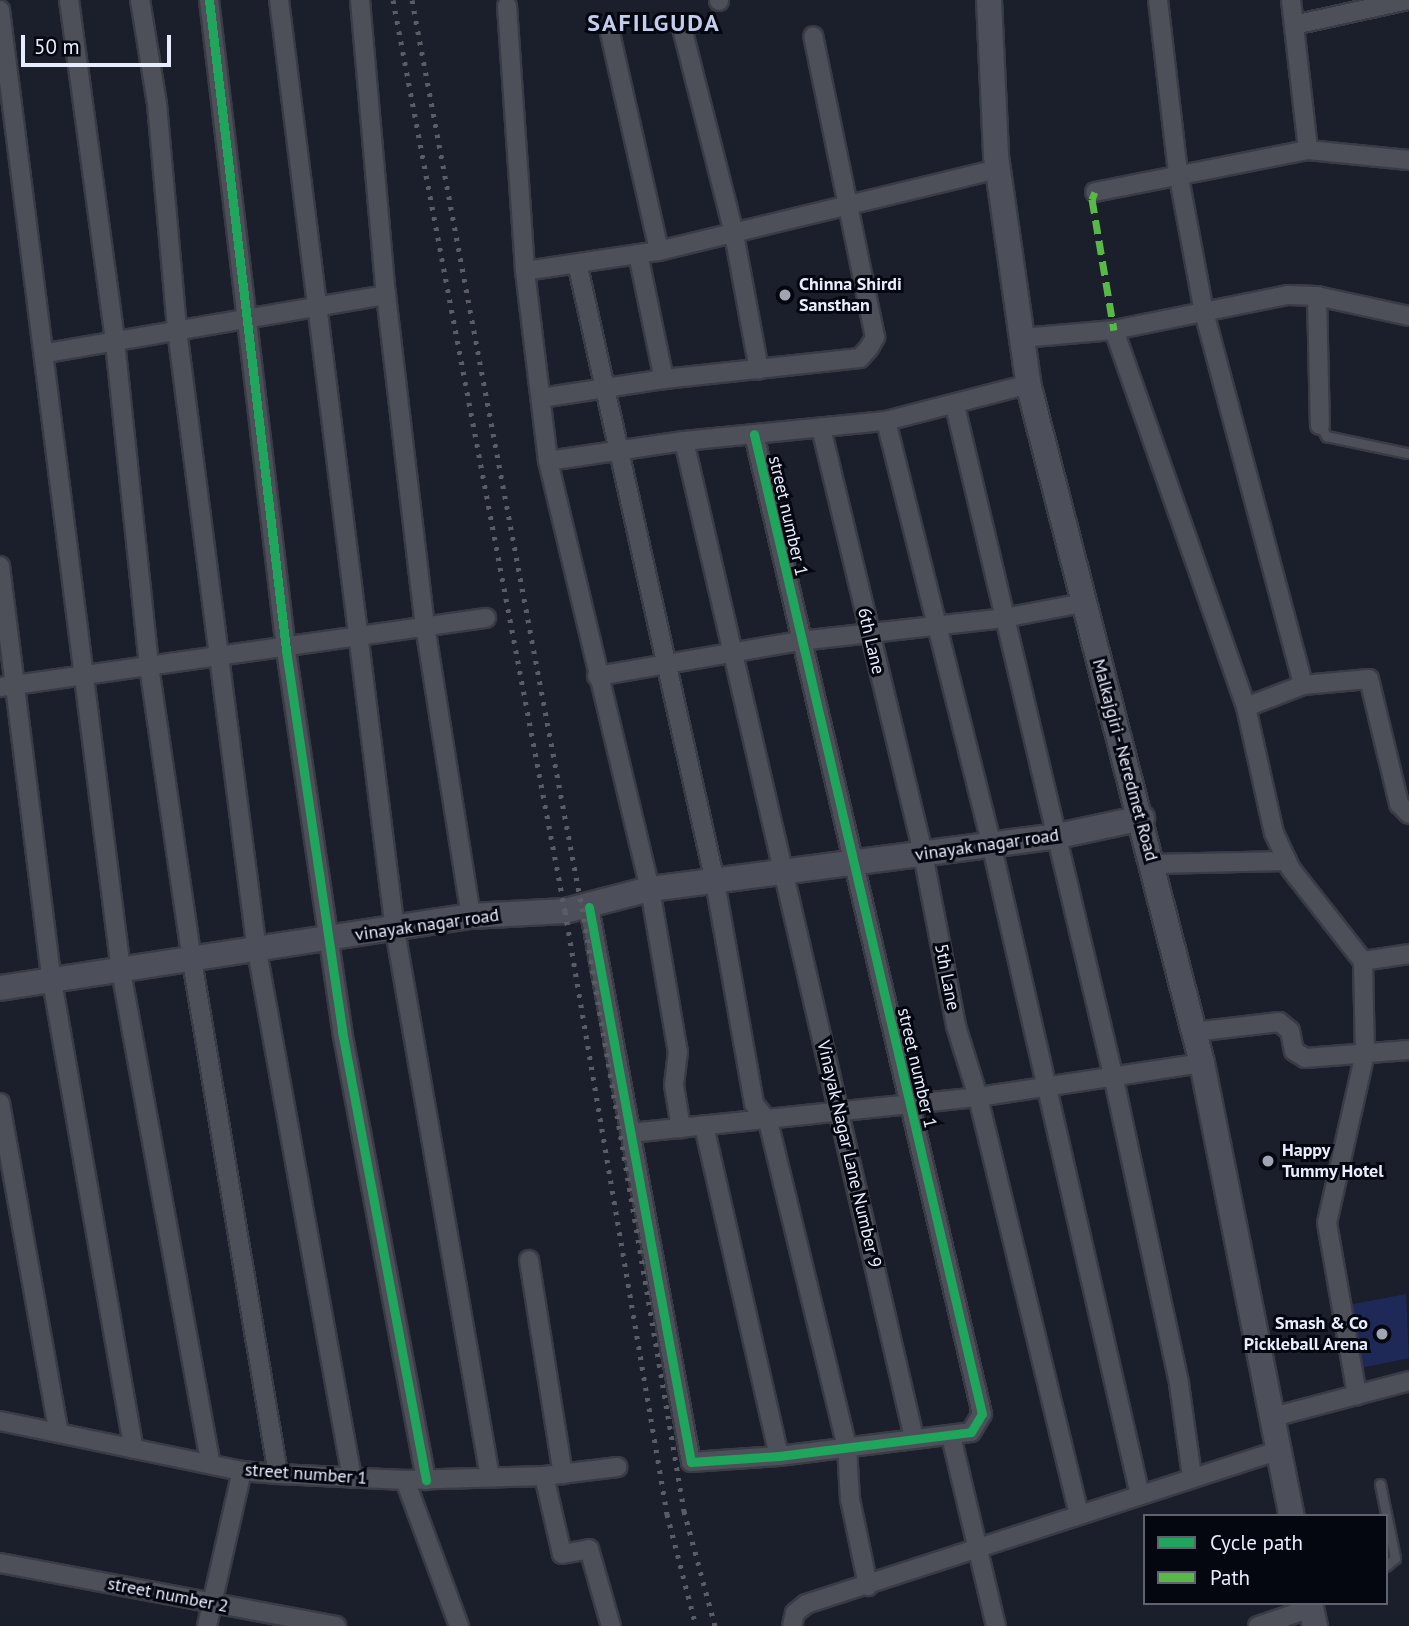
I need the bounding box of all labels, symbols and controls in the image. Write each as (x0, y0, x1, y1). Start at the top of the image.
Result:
district label: SAFILGUDA (588, 9, 720, 37)
scale bar (24, 21, 175, 65)
text: 50 m (34, 33, 80, 60)
place label: Chinna Shirdi Sansthan (799, 274, 902, 316)
marker: Chinna Shirdi Sansthan (777, 287, 793, 303)
street label: street number 1 (764, 454, 812, 578)
street label: 6th Lane (853, 606, 889, 676)
street label: Malkajgiri - Neredmet Road (1087, 655, 1163, 865)
street label: vinayak nagar road (913, 824, 1061, 866)
street label: vinayak nagar road (353, 904, 501, 946)
street label: 5th Lane (930, 942, 964, 1012)
street label: street number 1 (893, 1006, 941, 1130)
street label: Vinayak Nagar Lane Number 9 (812, 1038, 886, 1270)
place label: Happy Tummy Hotel (1282, 1140, 1384, 1182)
marker: Happy Tummy Hotel (1260, 1153, 1276, 1169)
place label: Smash & Co Pickleball Arena (1243, 1313, 1368, 1356)
marker: Smash & Co Pickleball Arena (1374, 1326, 1390, 1342)
street label: street number 1 (244, 1459, 368, 1489)
legend (1143, 1514, 1388, 1605)
text: Cycle path (1210, 1529, 1303, 1556)
text: Path (1210, 1564, 1250, 1591)
street label: street number 2 (106, 1573, 230, 1617)

